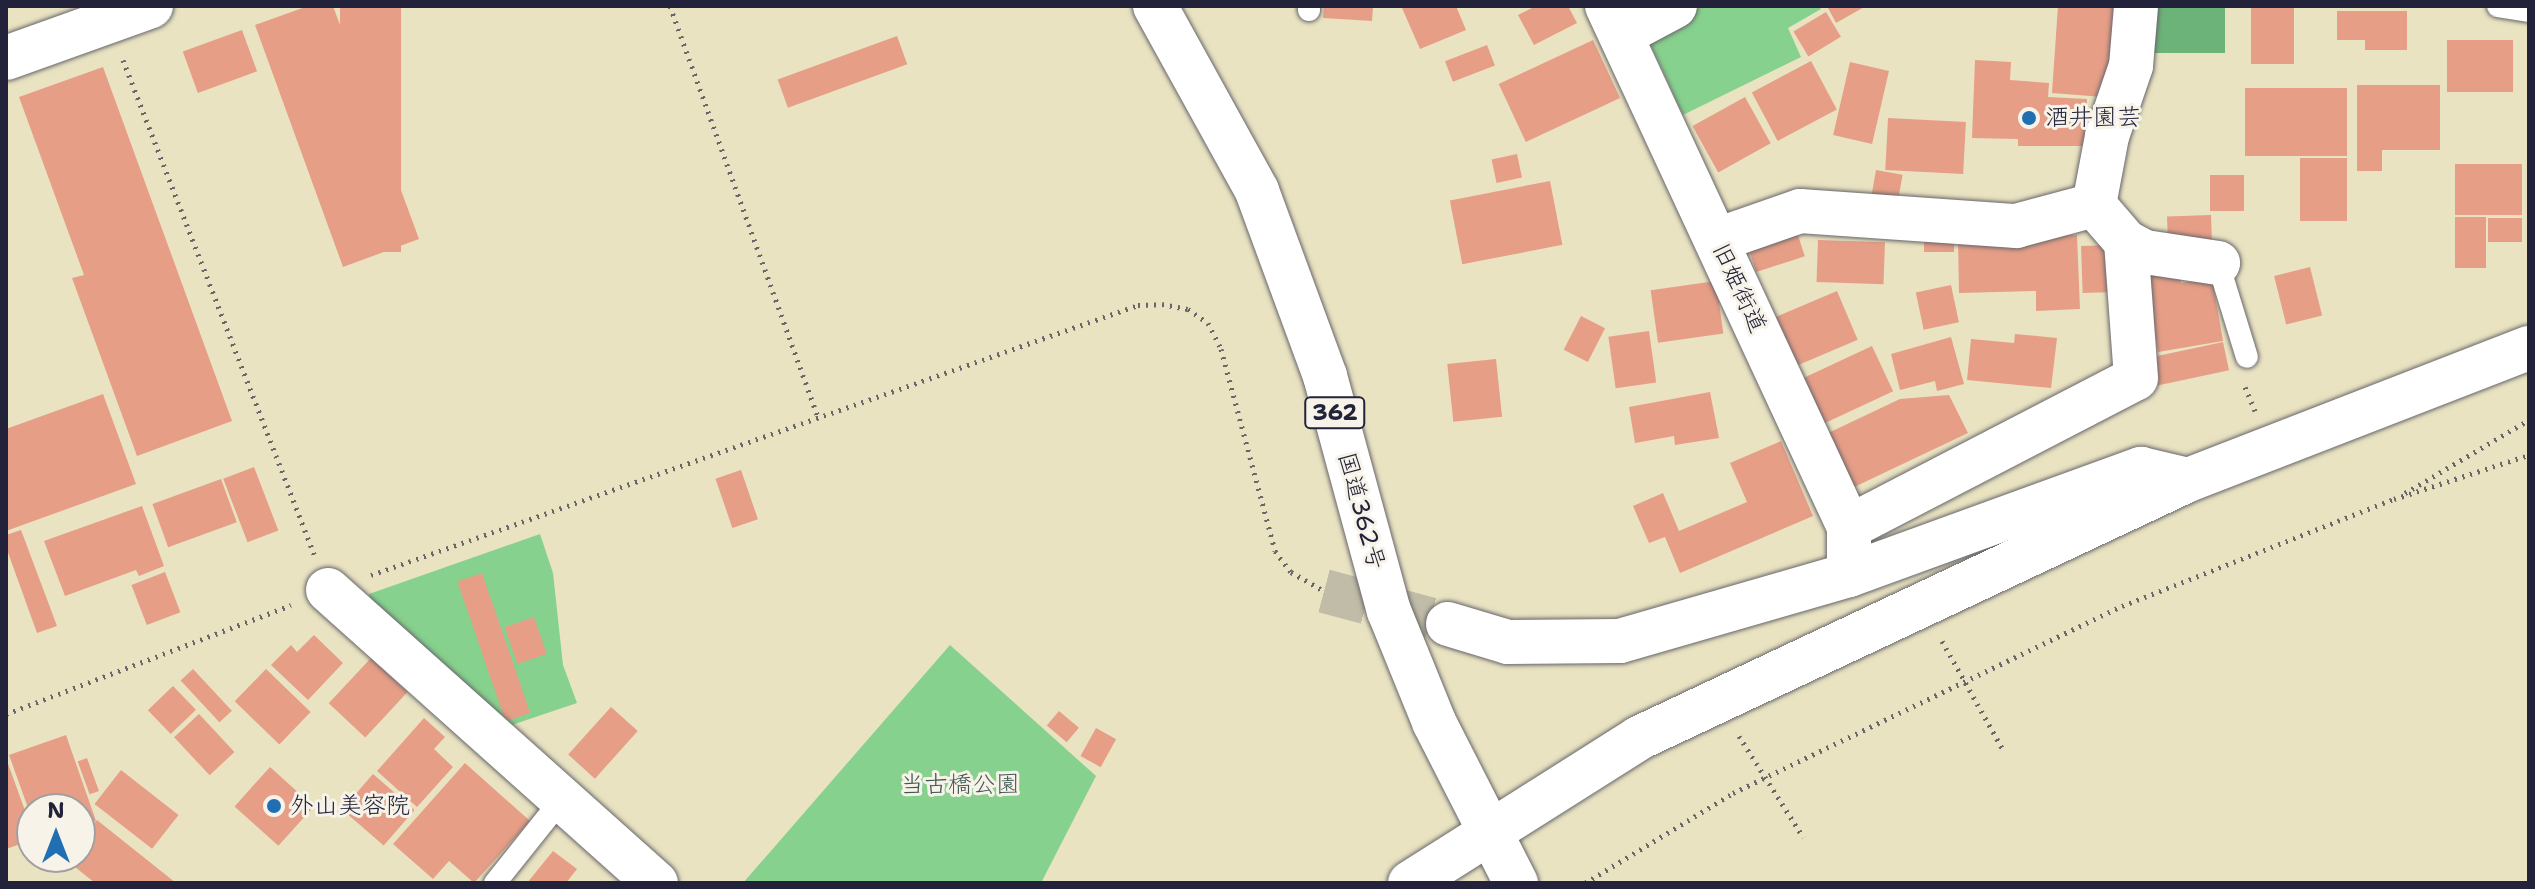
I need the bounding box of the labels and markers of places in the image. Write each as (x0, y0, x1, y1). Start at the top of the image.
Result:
place label: 酒井園芸 (2045, 104, 2141, 132)
marker: 酒井園芸 (2020, 109, 2038, 127)
place label: 外山美容院 (290, 792, 410, 820)
marker: 外山美容院 (265, 797, 283, 815)

